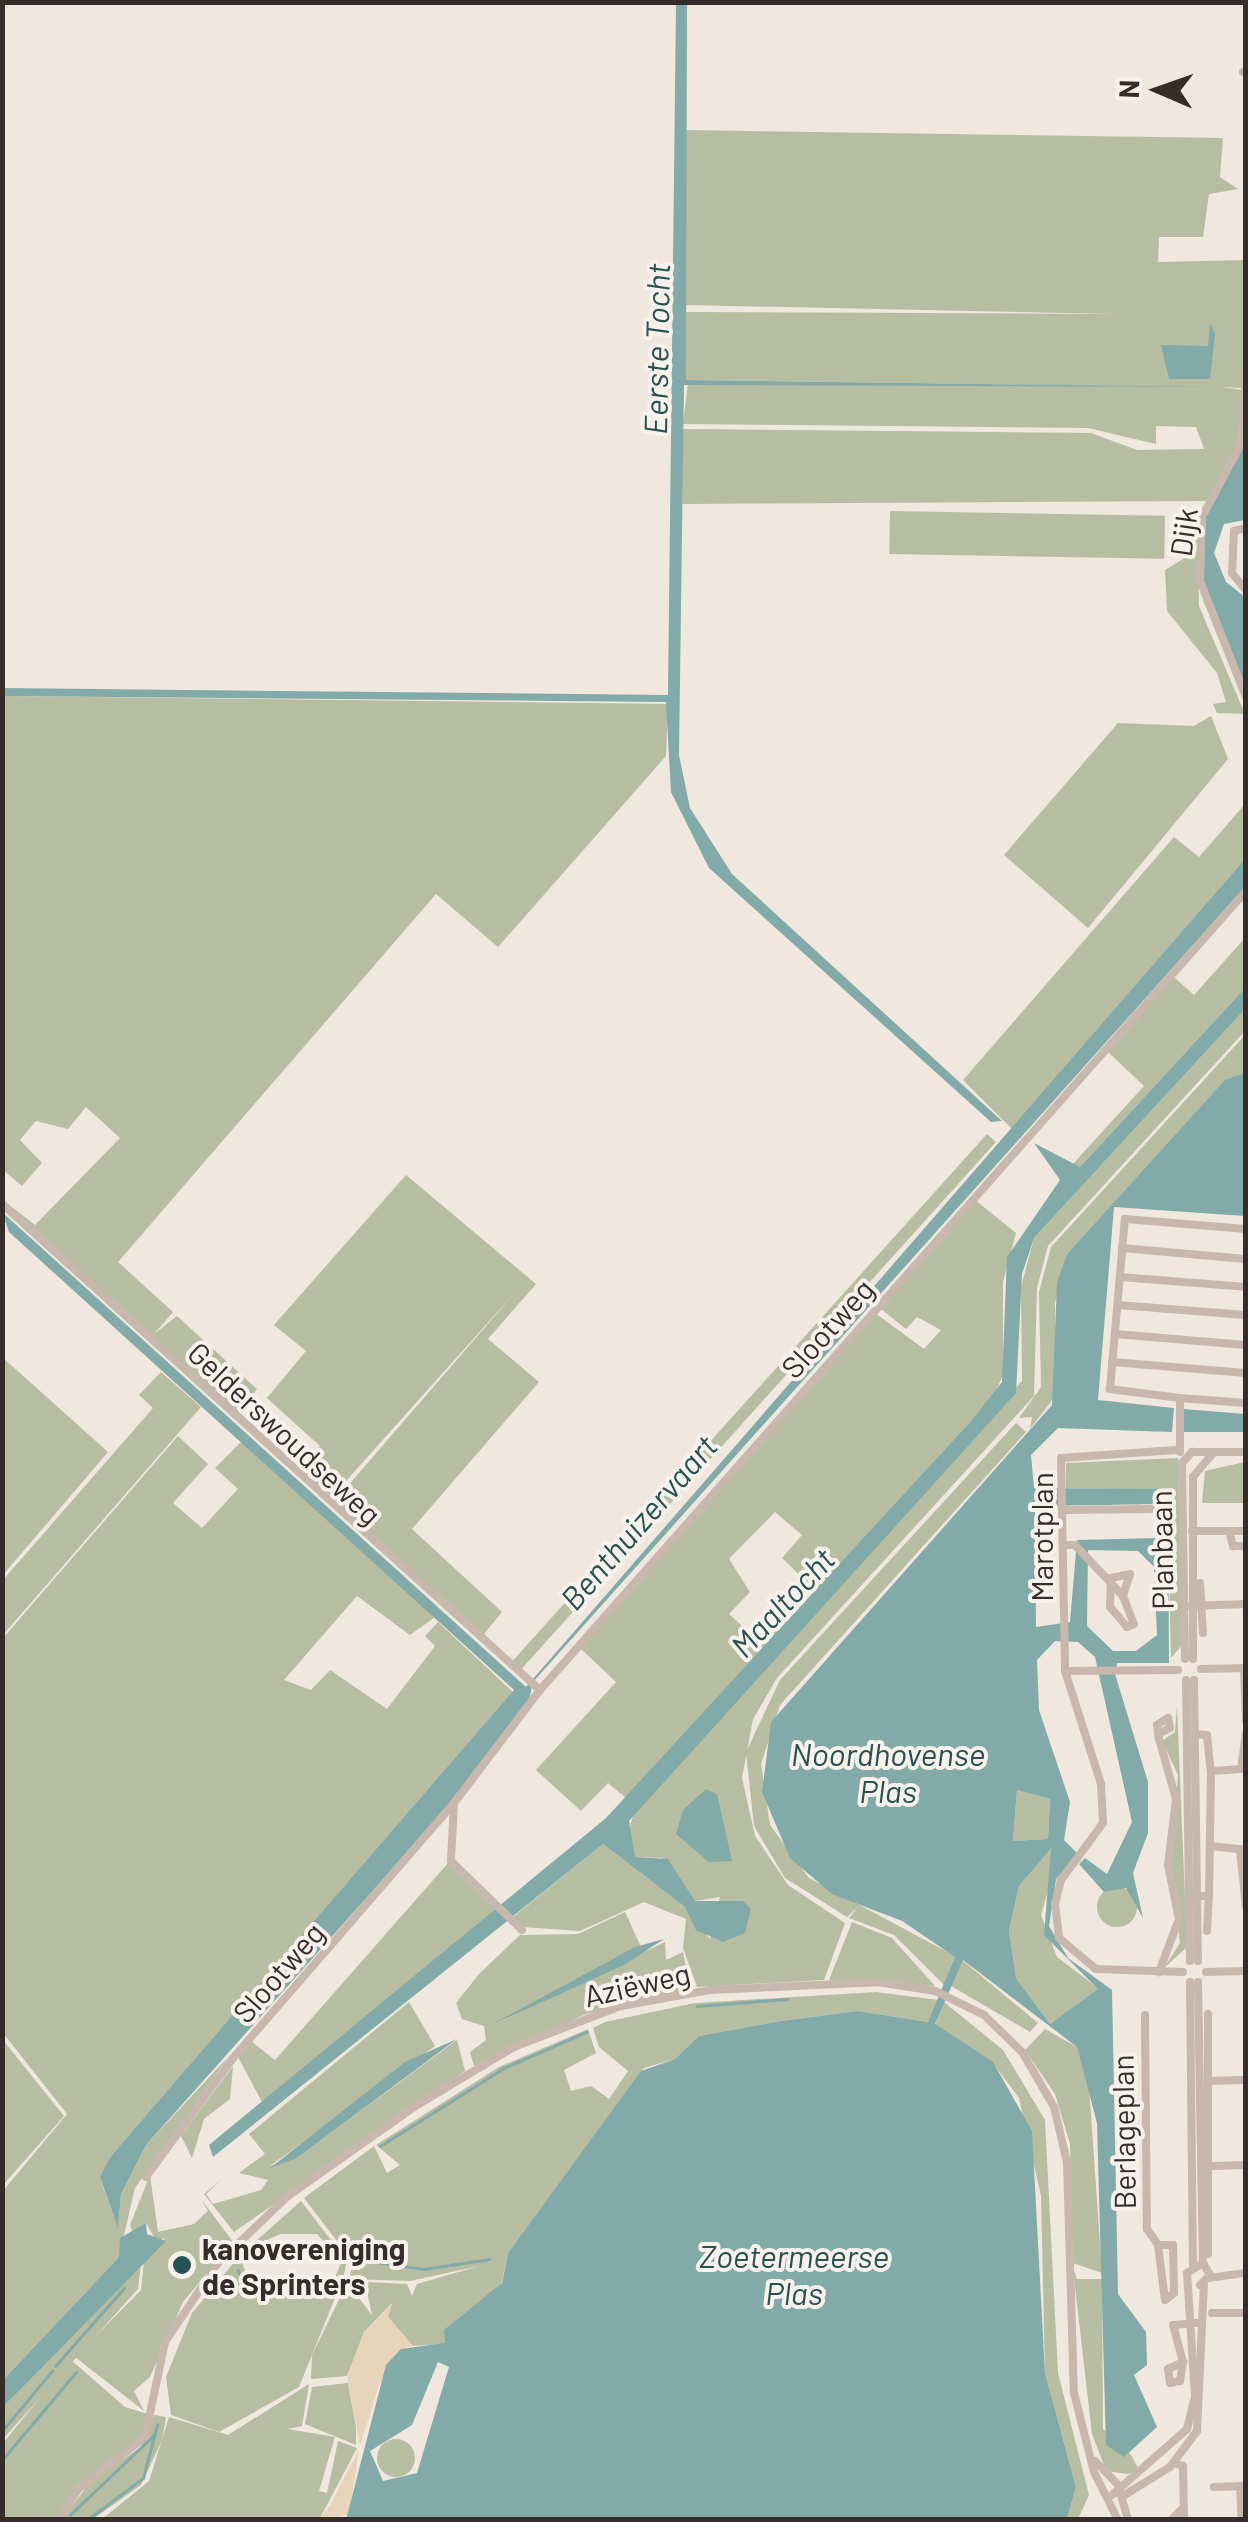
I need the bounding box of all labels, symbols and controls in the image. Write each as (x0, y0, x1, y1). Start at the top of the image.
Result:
north arrow (1108, 40, 1208, 140)
text: N (1111, 79, 1145, 99)
water label: Eerste Tocht (635, 263, 677, 435)
street label: Dijk (1162, 505, 1204, 559)
street label: Slootweg (773, 1271, 881, 1385)
street label: Gelderswoudseweg (181, 1334, 389, 1532)
water label: Benthuizervaart (552, 1427, 724, 1617)
street label: Marotplan (1023, 1472, 1059, 1602)
street label: Planbaan (1142, 1490, 1180, 1610)
water label: Maaltocht (722, 1540, 842, 1664)
water label: Noordhovense Plas (791, 1735, 985, 1810)
street label: Slootweg (225, 1915, 331, 2029)
street label: Aziëweg (580, 1954, 694, 2014)
street label: Berlageplan (1104, 2054, 1142, 2210)
place label: kanovereniging de Sprinters (202, 2230, 405, 2300)
water label: Zoetermeerse Plas (699, 2237, 889, 2312)
marker: kanovereniging de Sprinters (171, 2254, 193, 2276)

